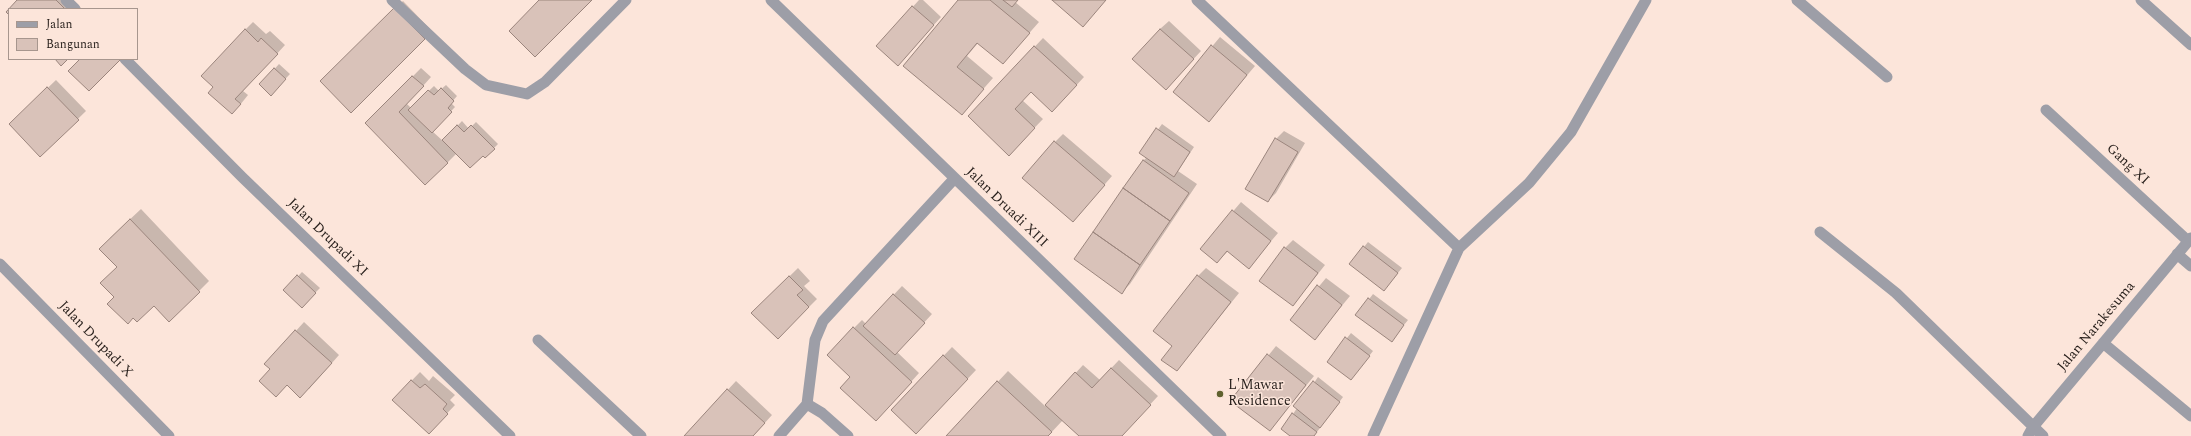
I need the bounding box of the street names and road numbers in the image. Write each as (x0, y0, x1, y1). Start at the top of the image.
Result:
street label: Gang XI (2102, 141, 2152, 189)
street label: Jalan Druadi XIII (961, 164, 1051, 252)
street label: Jalan Drupadi XI (283, 195, 371, 281)
street label: Jalan Narakesuma (2055, 279, 2139, 375)
street label: Jalan Drupadi X (54, 298, 136, 382)

